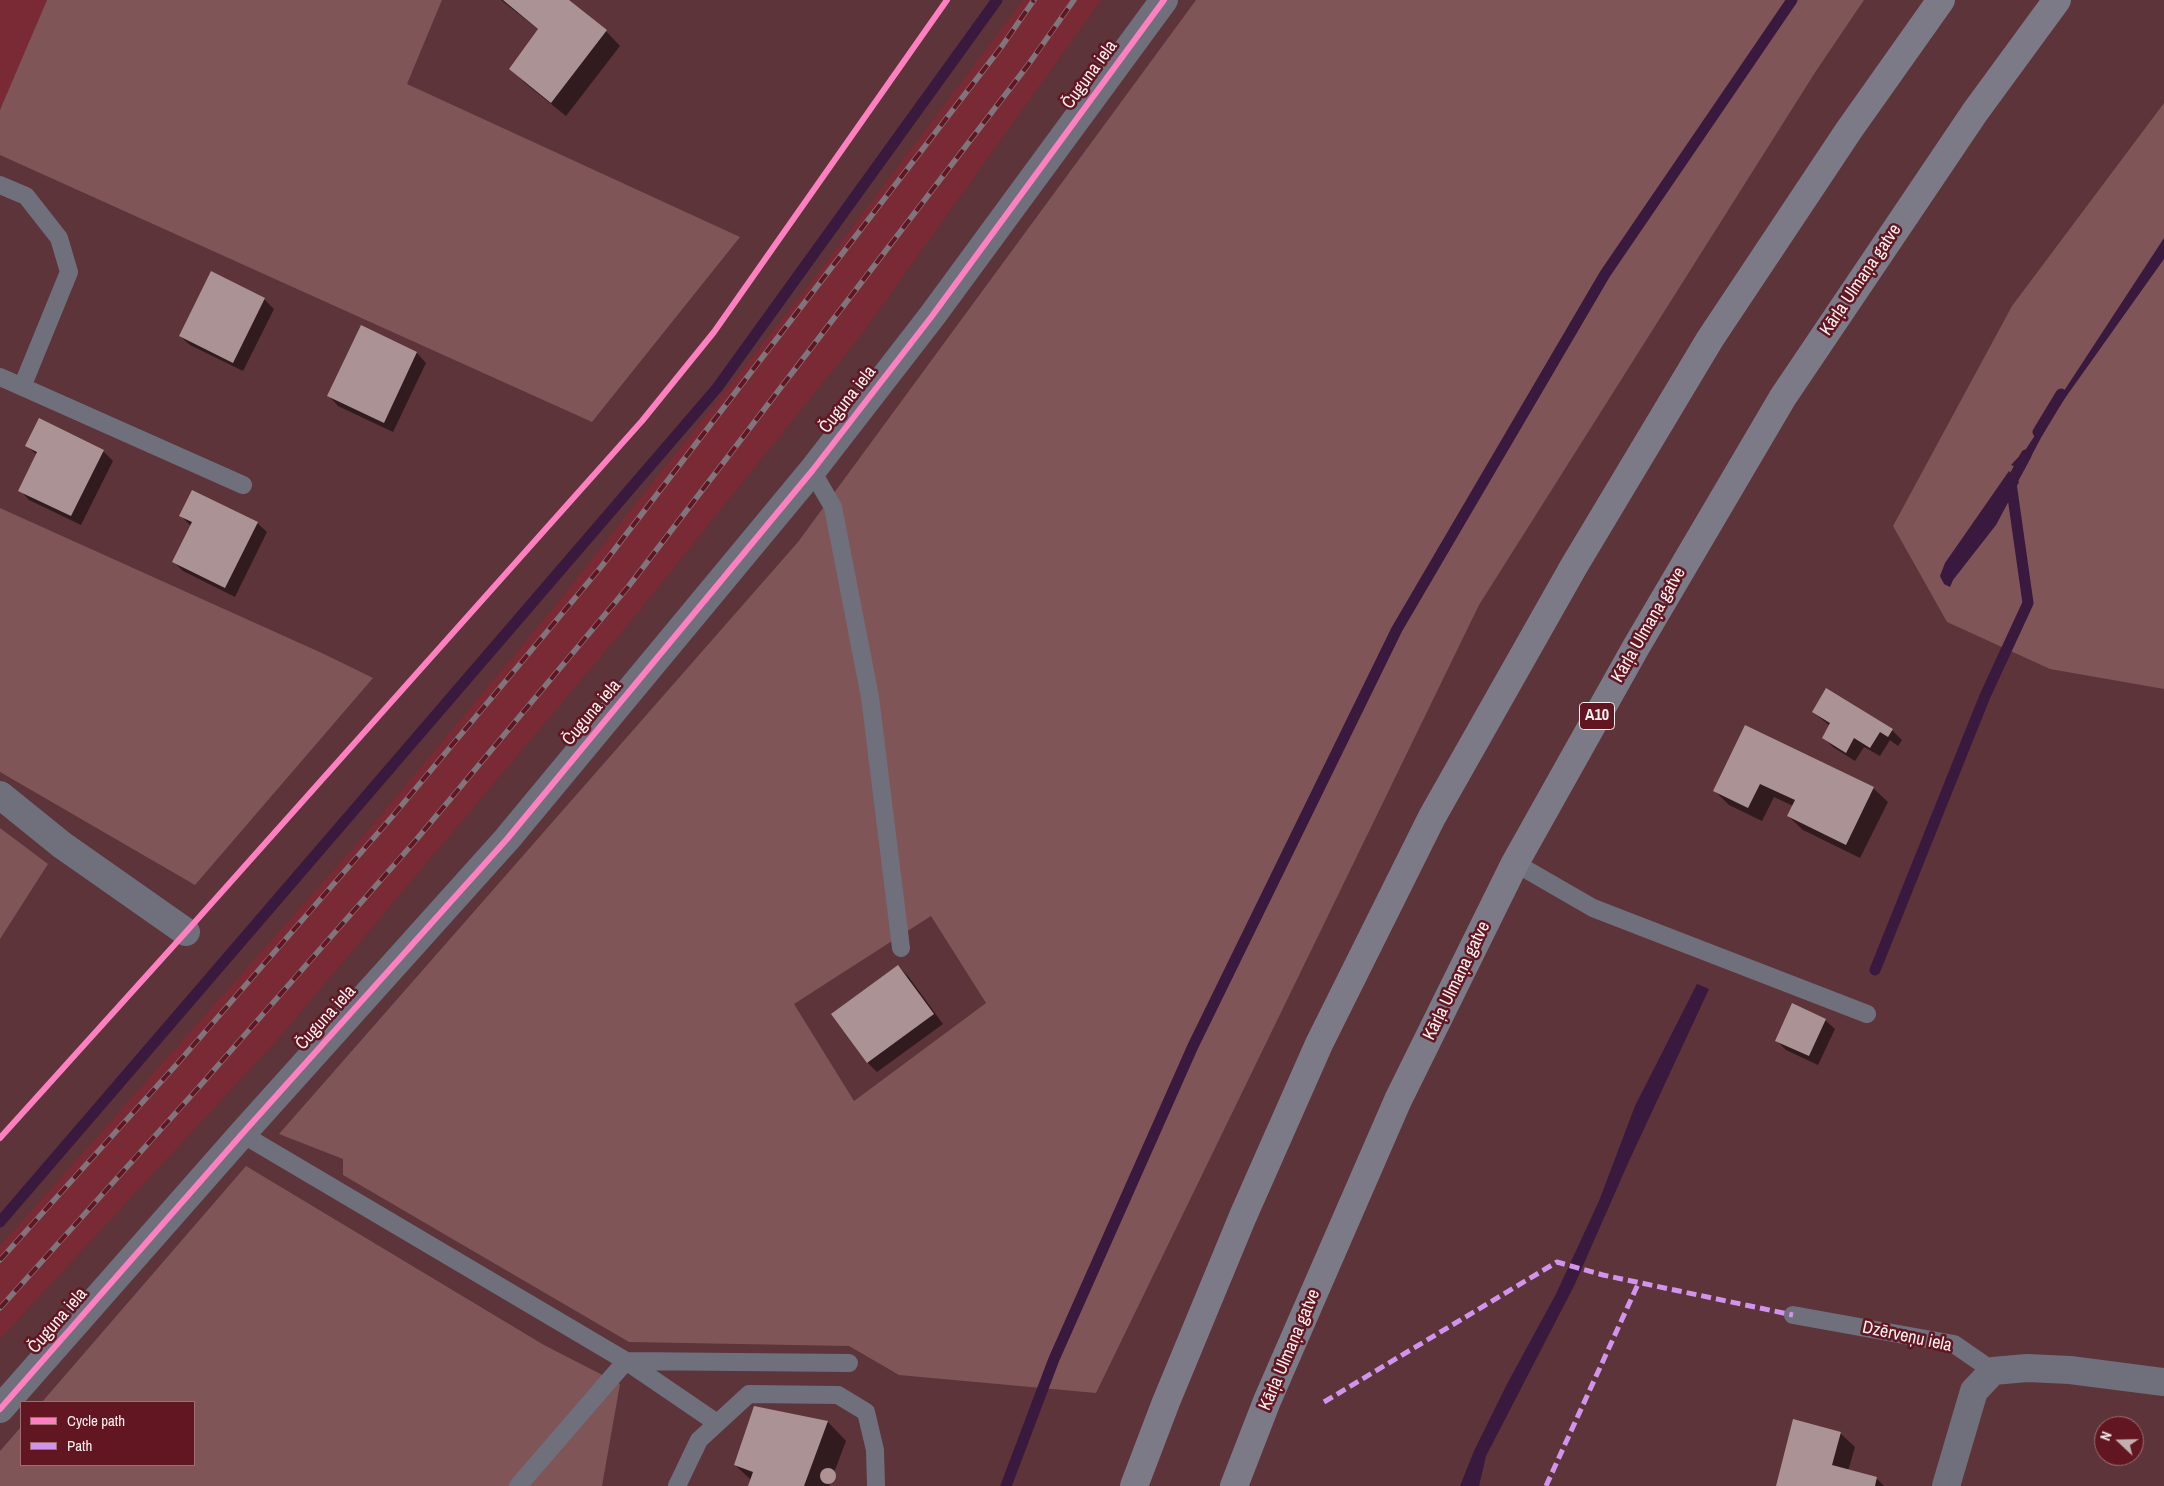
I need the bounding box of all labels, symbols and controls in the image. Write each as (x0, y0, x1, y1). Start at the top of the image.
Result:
street label: Čuguna iela (1058, 36, 1122, 114)
street label: Kārļa Ulmaņa gatve (1816, 220, 1906, 340)
street label: Čuguna iela (815, 362, 881, 438)
street label: Kārļa Ulmaņa gatve (1607, 563, 1691, 687)
street label: Čuguna iela (558, 676, 626, 750)
road number: A10 (1580, 702, 1614, 729)
street label: Kārļa Ulmaņa gatve (1419, 918, 1495, 1044)
street label: Čuguna iela (291, 981, 361, 1055)
street label: Čuguna iela (24, 1284, 92, 1358)
street label: Kārļa Ulmaņa gatve (1255, 1286, 1325, 1414)
street label: Dzērveņu iela (1860, 1317, 1954, 1357)
legend (20, 1401, 195, 1466)
text: Cycle path (67, 1410, 125, 1431)
north arrow (2094, 1416, 2144, 1466)
text: N (2096, 1429, 2116, 1443)
text: Path (67, 1435, 92, 1456)

